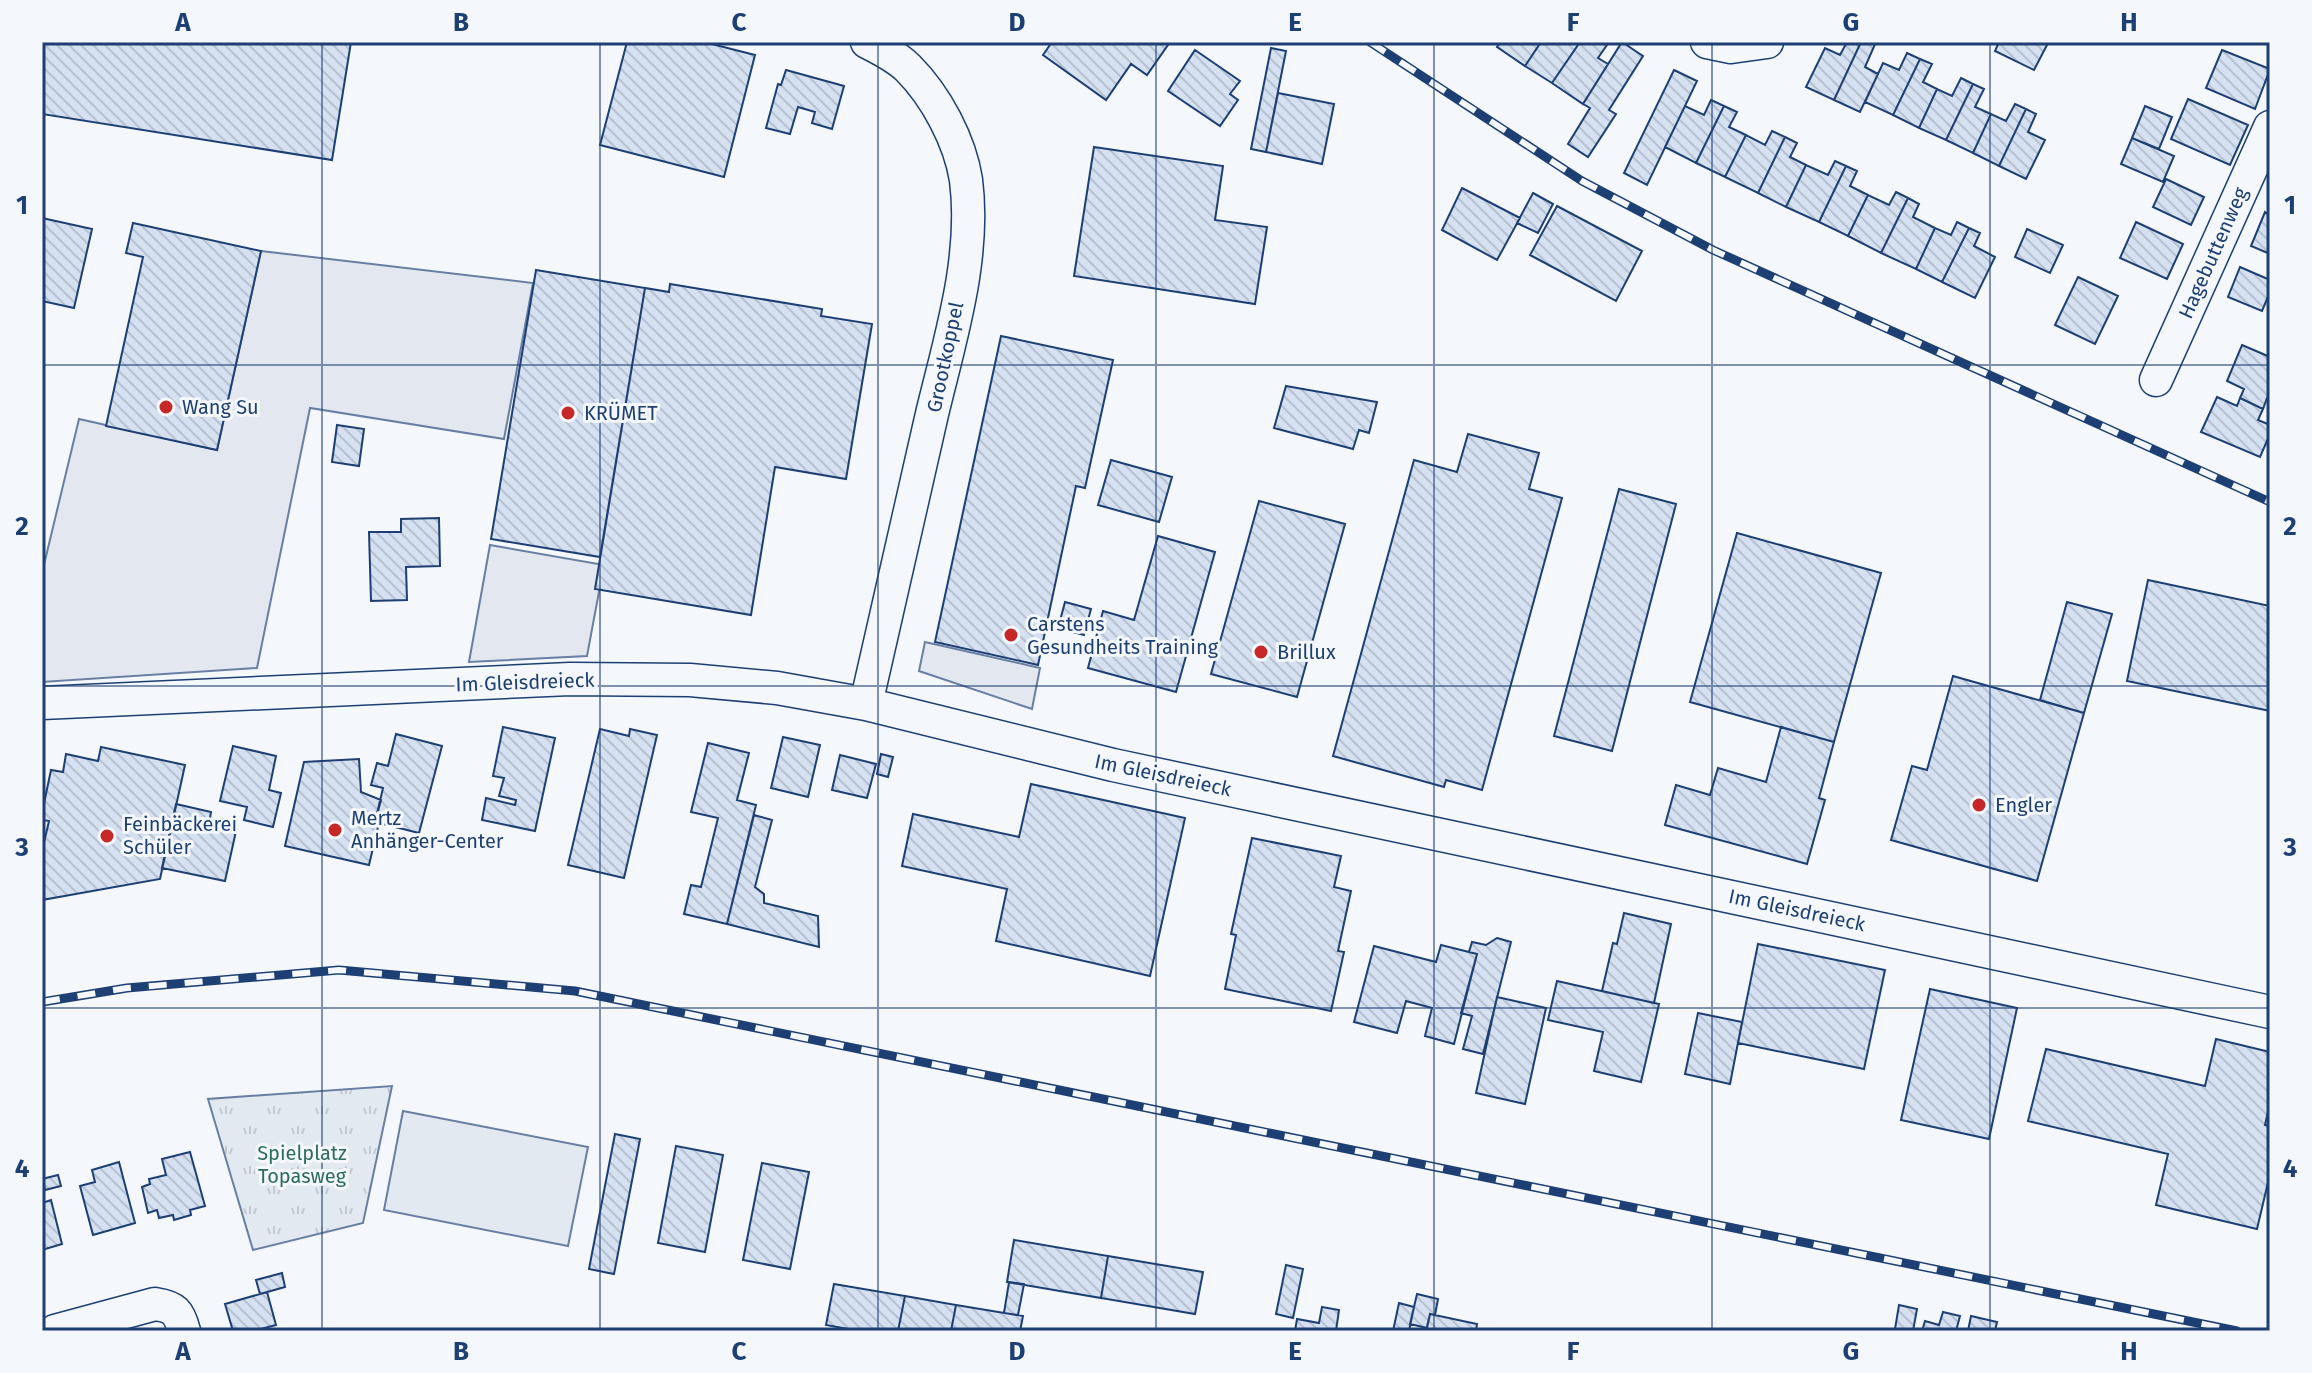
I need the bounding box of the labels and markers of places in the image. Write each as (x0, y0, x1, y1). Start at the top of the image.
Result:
place label: Wang Su (182, 395, 259, 419)
marker: Wang Su (157, 398, 175, 416)
place label: KRÜMET (584, 401, 658, 425)
marker: KRÜMET (559, 404, 577, 422)
place label: Carstens Gesundheits Training (1027, 612, 1219, 659)
marker: Carstens Gesundheits Training (1002, 626, 1020, 644)
place label: Brillux (1277, 640, 1336, 664)
marker: Brillux (1252, 643, 1270, 661)
place label: Engler (1995, 793, 2052, 817)
marker: Engler (1970, 796, 1988, 814)
place label: Mertz Anhänger-Center (351, 806, 504, 853)
place label: Feinbäckerei Schüler (123, 812, 237, 859)
marker: Mertz Anhänger-Center (326, 821, 344, 839)
marker: Feinbäckerei Schüler (98, 827, 116, 845)

